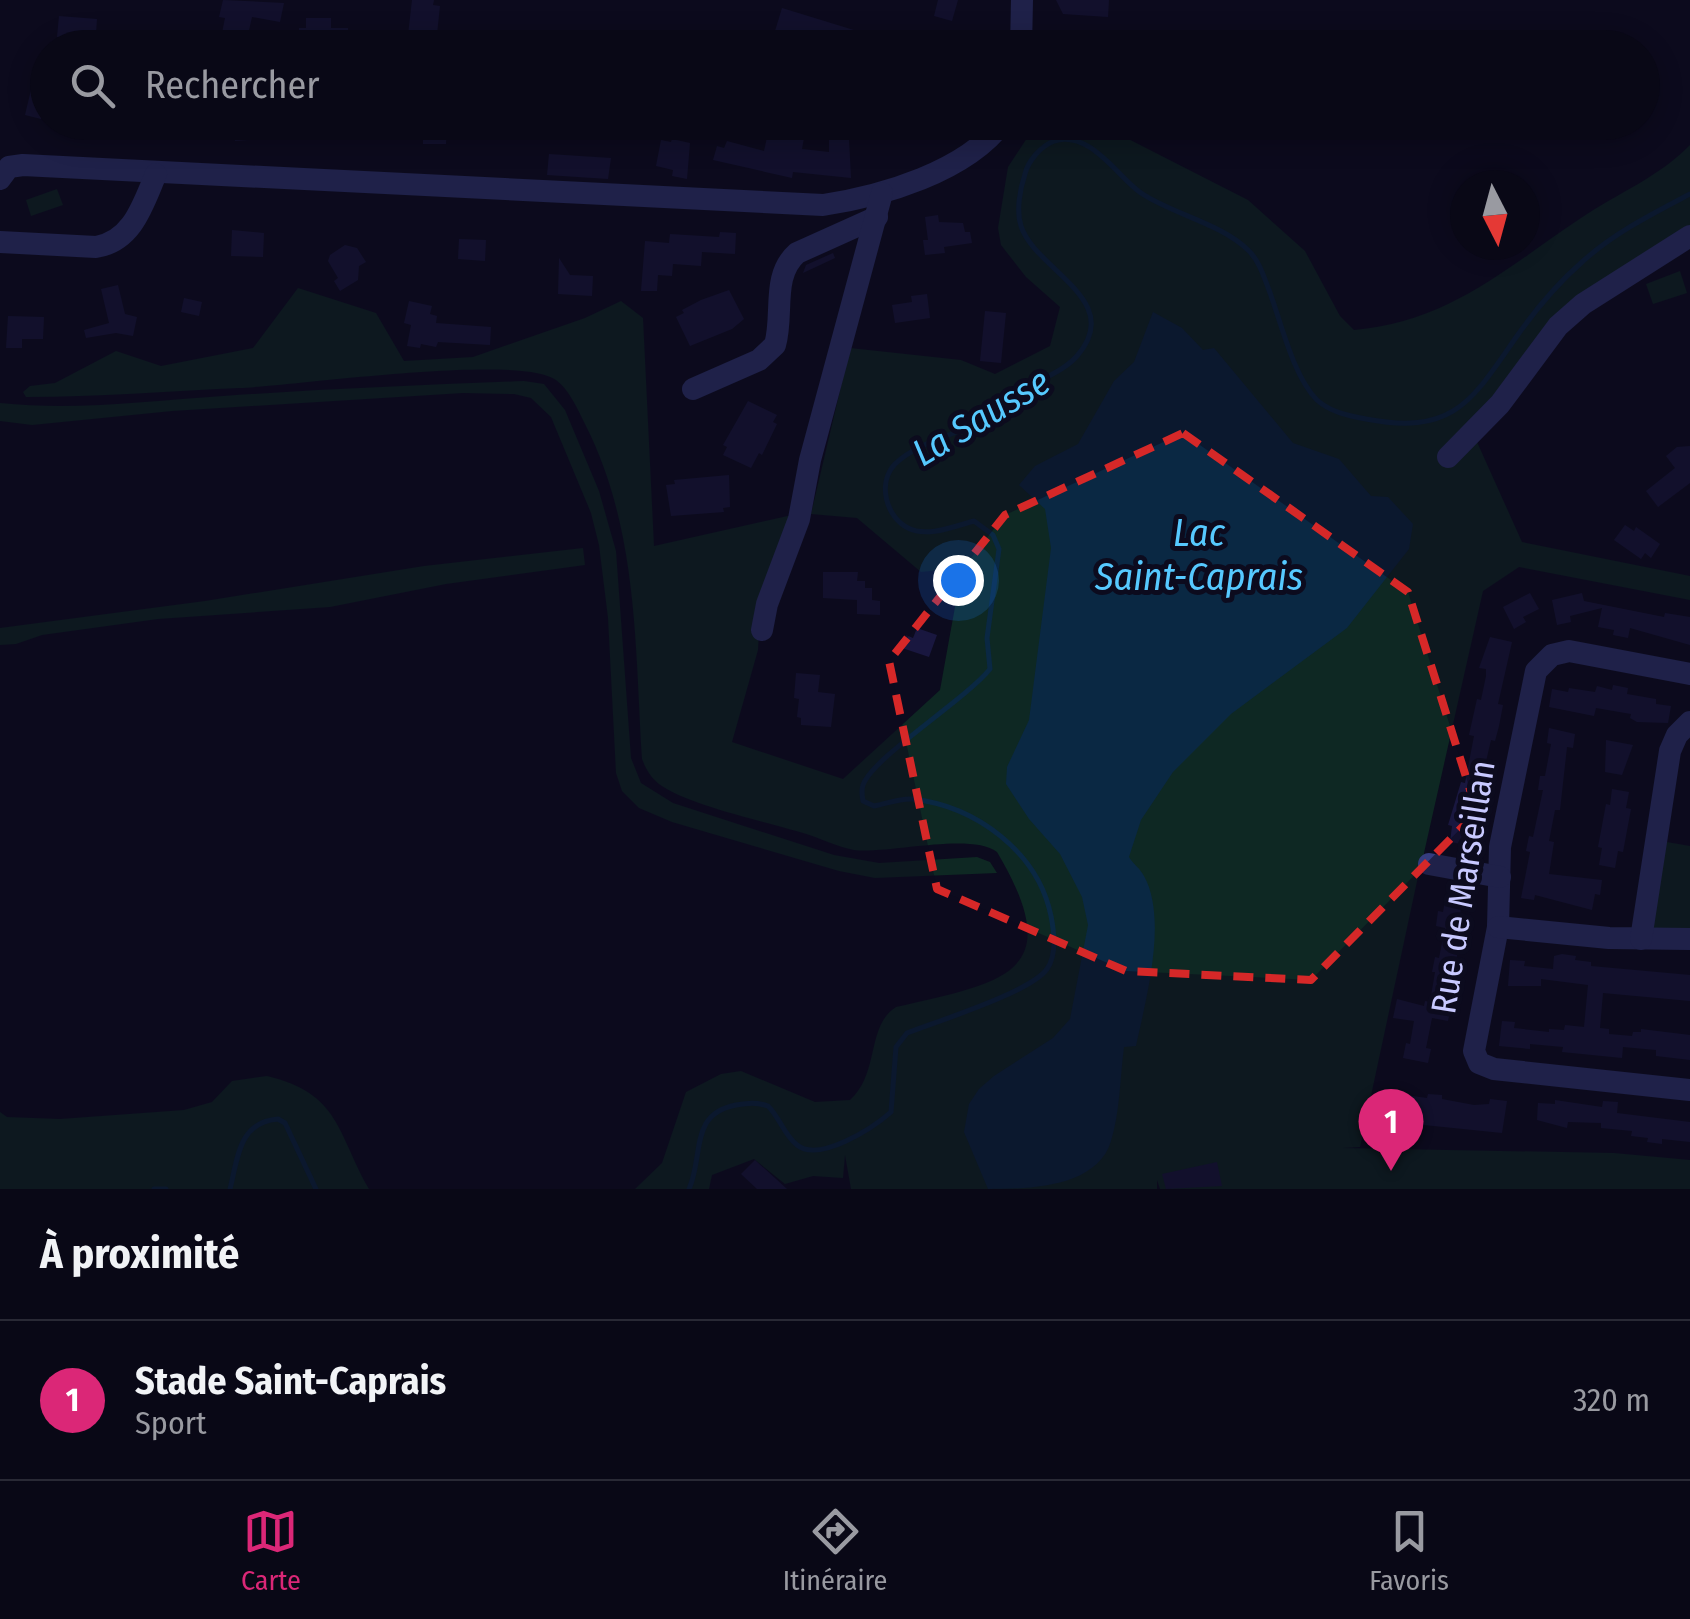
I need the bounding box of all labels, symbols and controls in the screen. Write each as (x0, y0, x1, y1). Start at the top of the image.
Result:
search box (30, 30, 1660, 140)
icon: search (65, 58, 120, 113)
text: Rechercher (145, 62, 320, 108)
north arrow (1450, 170, 1540, 260)
water label: La Sausse (904, 358, 1058, 476)
water label: Lac Saint-Caprais (1094, 510, 1303, 600)
your location (933, 555, 984, 606)
street label: Rue de Marseillan (1422, 757, 1504, 1017)
pin: 1 (1358, 1088, 1424, 1171)
text: À proximité (40, 1229, 239, 1279)
text: Stade Saint-Caprais (135, 1358, 446, 1404)
text: 1 (66, 1381, 79, 1419)
text: 320 m (1573, 1381, 1650, 1419)
text: Sport (135, 1404, 206, 1442)
tab: Carte (241, 1504, 301, 1597)
tab: Itinéraire (783, 1504, 887, 1597)
tab: Favoris (1369, 1504, 1449, 1597)

